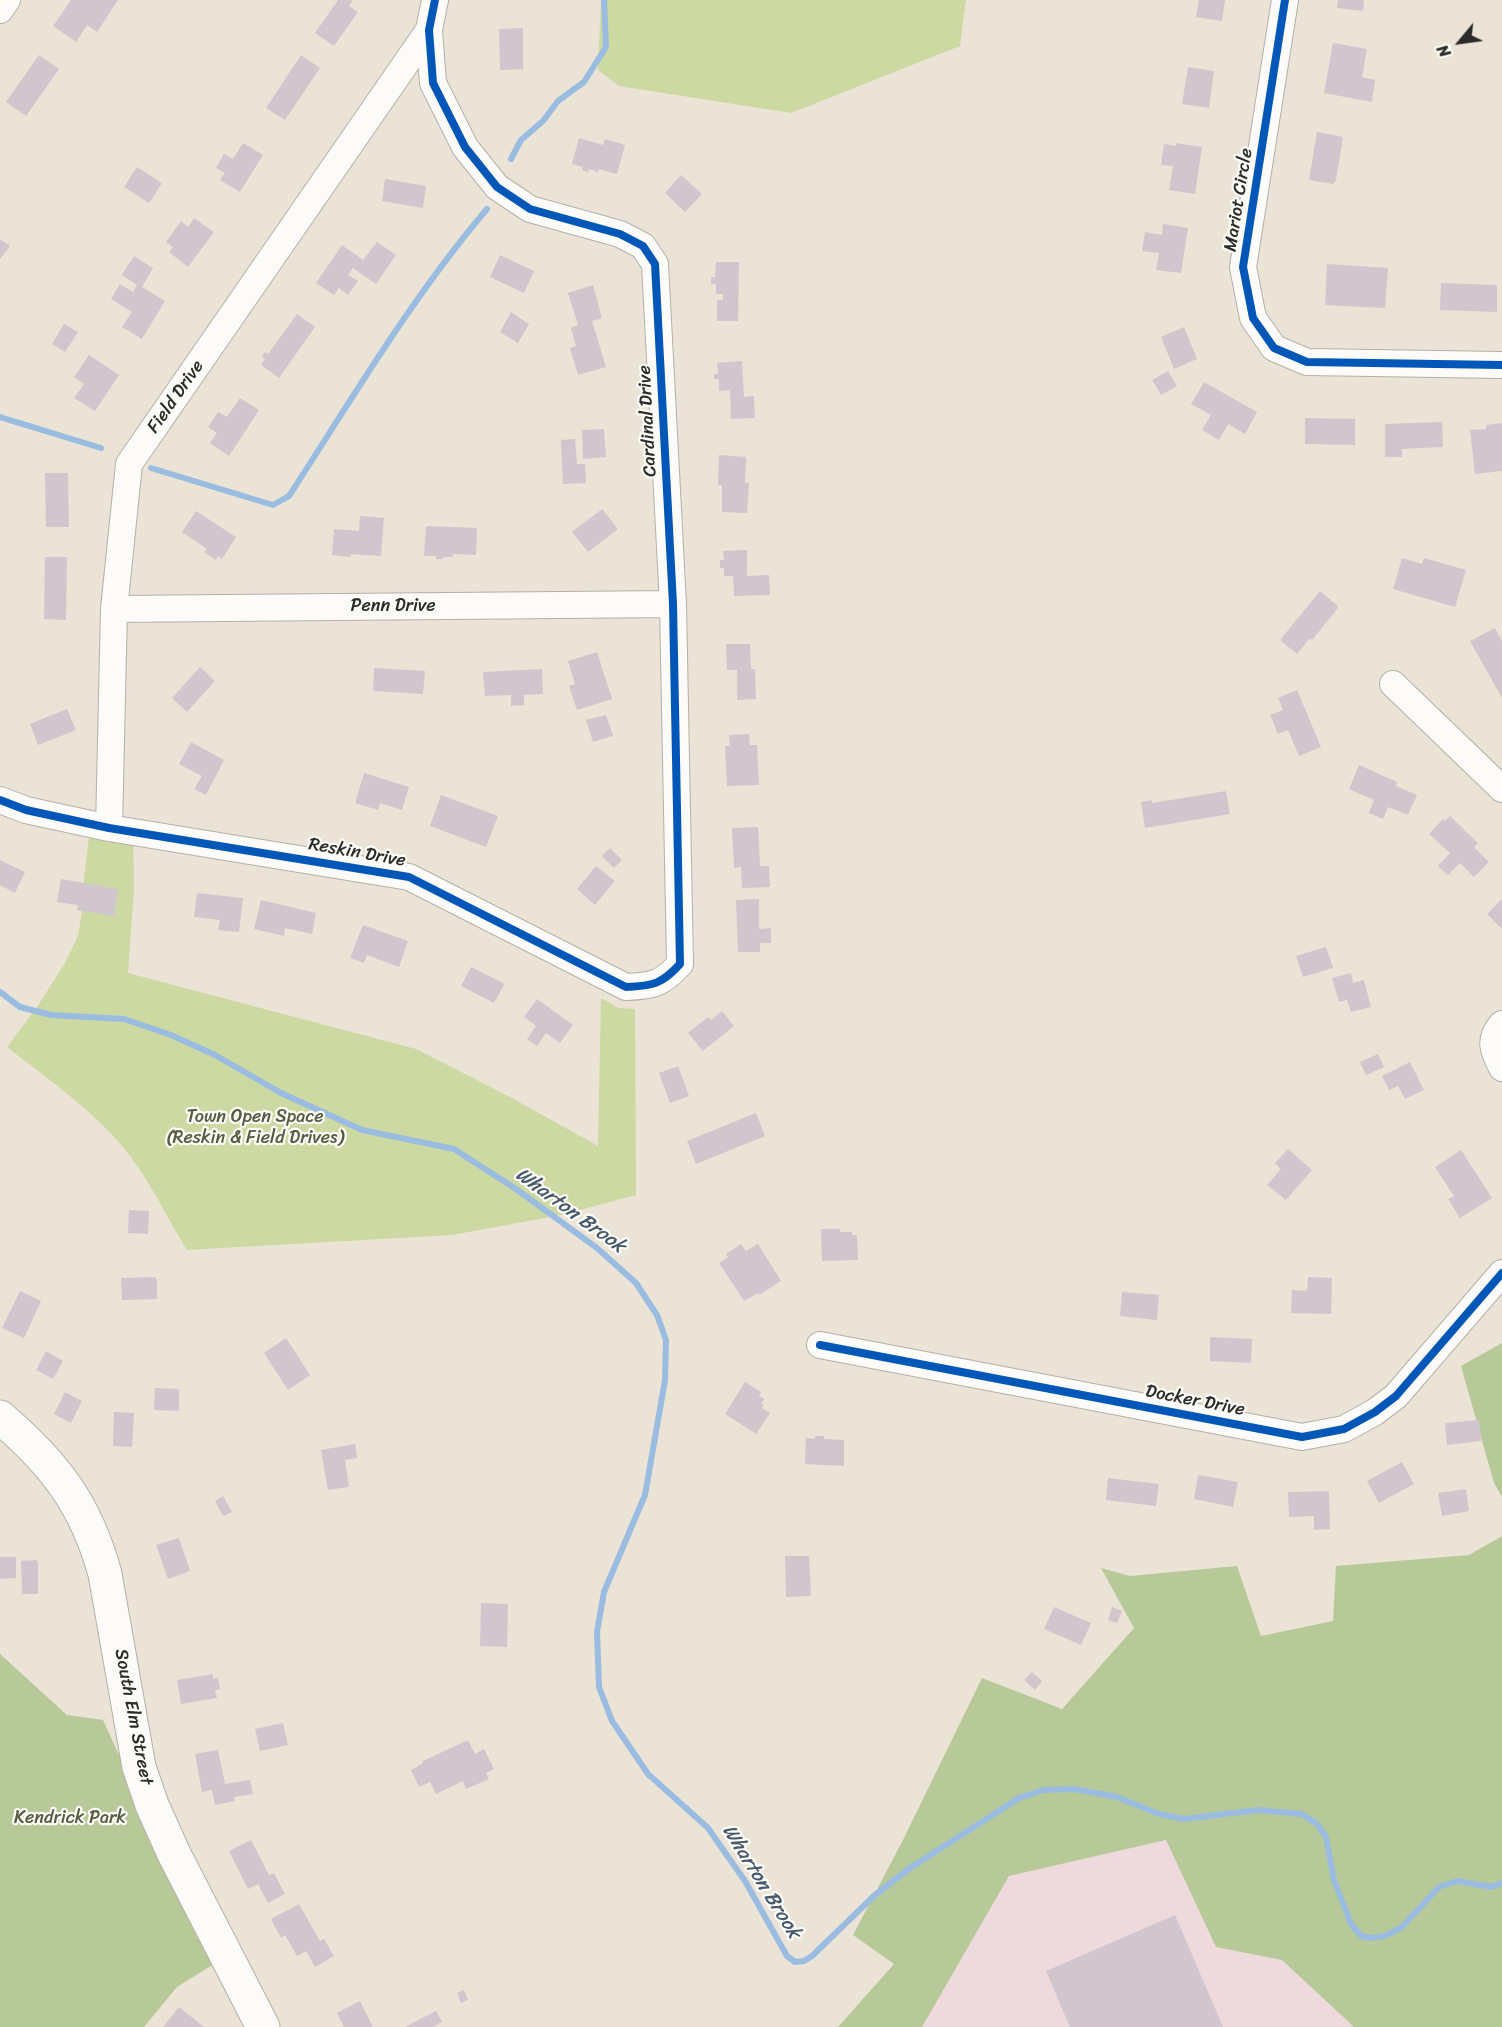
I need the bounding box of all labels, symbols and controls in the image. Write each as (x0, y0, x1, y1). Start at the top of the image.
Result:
north arrow (1430, 12, 1490, 72)
text: N (1428, 39, 1459, 63)
street label: Mariot Circle (1220, 147, 1258, 253)
street label: Field Drive (143, 356, 209, 438)
street label: Cardinal Drive (634, 365, 662, 477)
street label: Penn Drive (351, 595, 435, 617)
street label: Reskin Drive (307, 834, 407, 872)
park label: Town Open Space (Reskin & Field Drives) (166, 1106, 344, 1148)
water label: Wharton Brook (510, 1163, 630, 1259)
street label: Docker Drive (1144, 1381, 1246, 1421)
street label: South Elm Street (109, 1647, 157, 1787)
park label: Kendrick Park (14, 1807, 126, 1829)
water label: Wharton Brook (716, 1820, 806, 1944)

